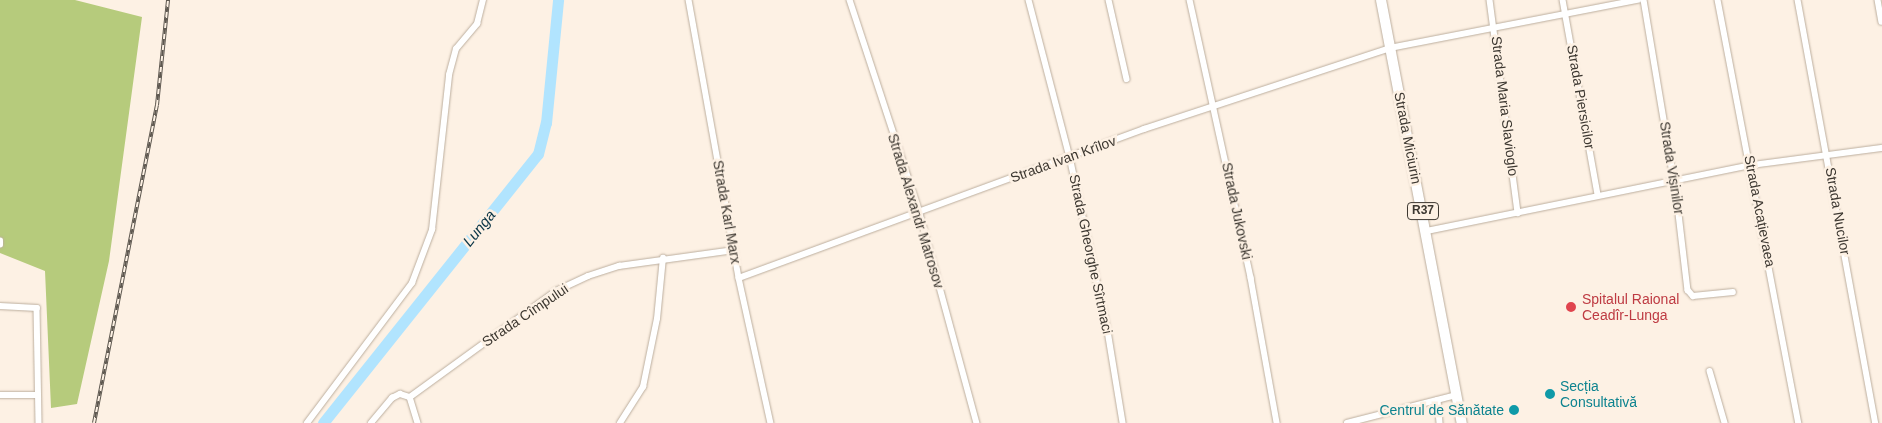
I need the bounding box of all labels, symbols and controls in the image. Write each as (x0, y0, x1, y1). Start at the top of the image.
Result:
street label: Strada Maria Slavioglo (1488, 35, 1522, 177)
street label: Strada Piersicilor (1564, 43, 1598, 151)
street label: Strada Miciurin (1391, 91, 1425, 185)
street label: Strada Vișinilor (1656, 120, 1688, 216)
street label: Strada Alexandr Matrosov (884, 131, 948, 291)
street label: Strada Ivan Krîlov (1008, 132, 1118, 186)
street label: Strada Acațievaea (1741, 153, 1779, 269)
street label: Strada Karl Marx (710, 159, 744, 265)
street label: Strada Jukovski (1219, 161, 1255, 261)
street label: Strada Nucilor (1822, 166, 1854, 256)
street label: Strada Gheorghe Sîrtmaci (1066, 173, 1116, 335)
road number: R37 (1407, 202, 1439, 220)
water label: Lunga (459, 206, 499, 250)
street label: Strada Cîmpului (479, 280, 571, 350)
place label: Spitalul Raional Ceadîr-Lunga (1582, 291, 1679, 324)
marker: Spitalul Raional Ceadîr-Lunga (1564, 300, 1578, 314)
place label: Secția Consultativă (1560, 378, 1637, 411)
marker: Secția Consultativă (1544, 388, 1556, 400)
place label: Centrul de Sănătate (1379, 402, 1504, 418)
marker: Centrul de Sănătate (1508, 404, 1520, 416)

